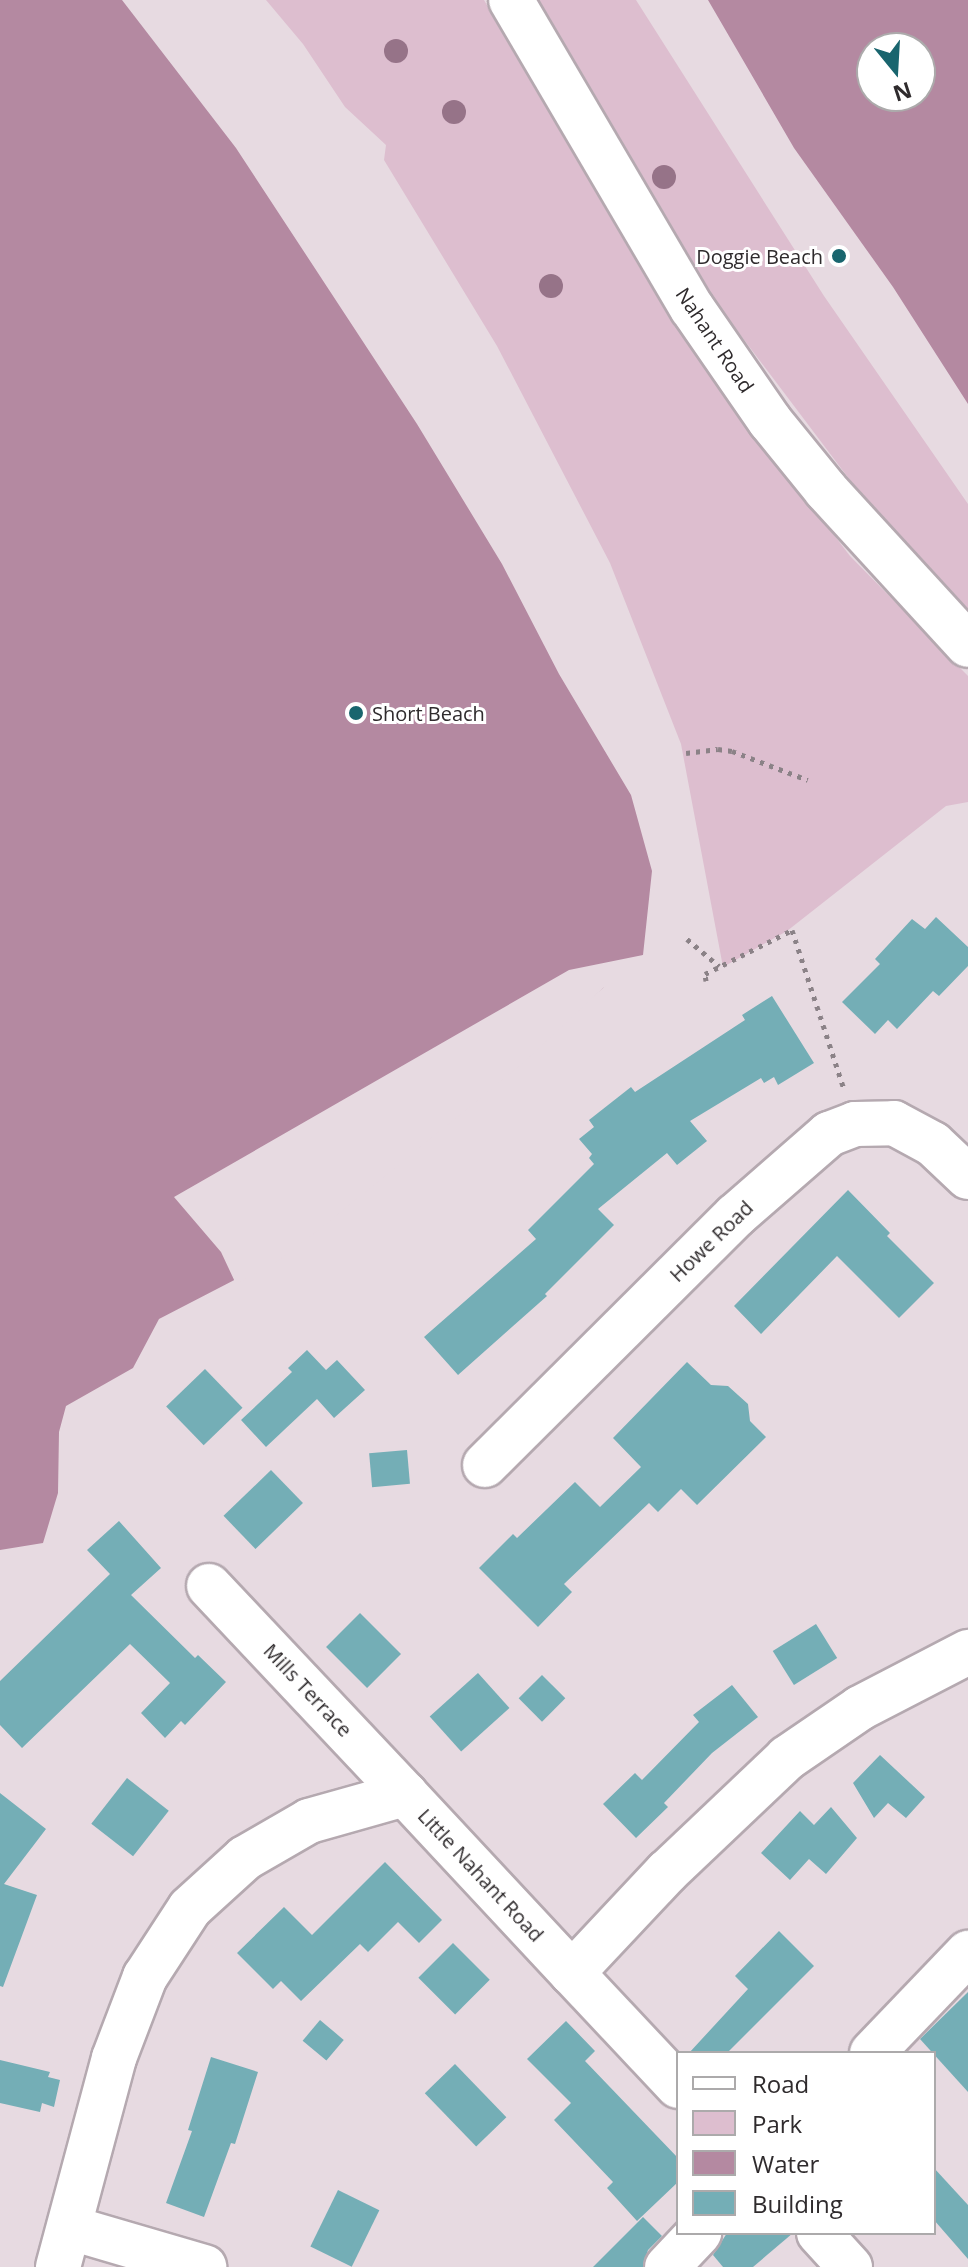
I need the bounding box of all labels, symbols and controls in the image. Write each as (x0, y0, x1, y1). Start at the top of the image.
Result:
north arrow (856, 32, 936, 112)
text: N (890, 76, 916, 110)
place label: Doggie Beach (696, 244, 823, 268)
marker: Doggie Beach (830, 247, 848, 265)
street label: Nahant Road (671, 283, 759, 397)
place label: Short Beach (372, 701, 485, 725)
marker: Short Beach (347, 704, 365, 722)
street label: Howe Road (664, 1195, 758, 1287)
street label: Mills Terrace (259, 1639, 357, 1741)
street label: Little Nahant Road (413, 1804, 549, 1946)
legend (676, 2051, 936, 2235)
text: Road (752, 2067, 809, 2100)
text: Park (752, 2107, 802, 2140)
text: Water (752, 2147, 819, 2180)
text: Building (752, 2187, 843, 2220)

